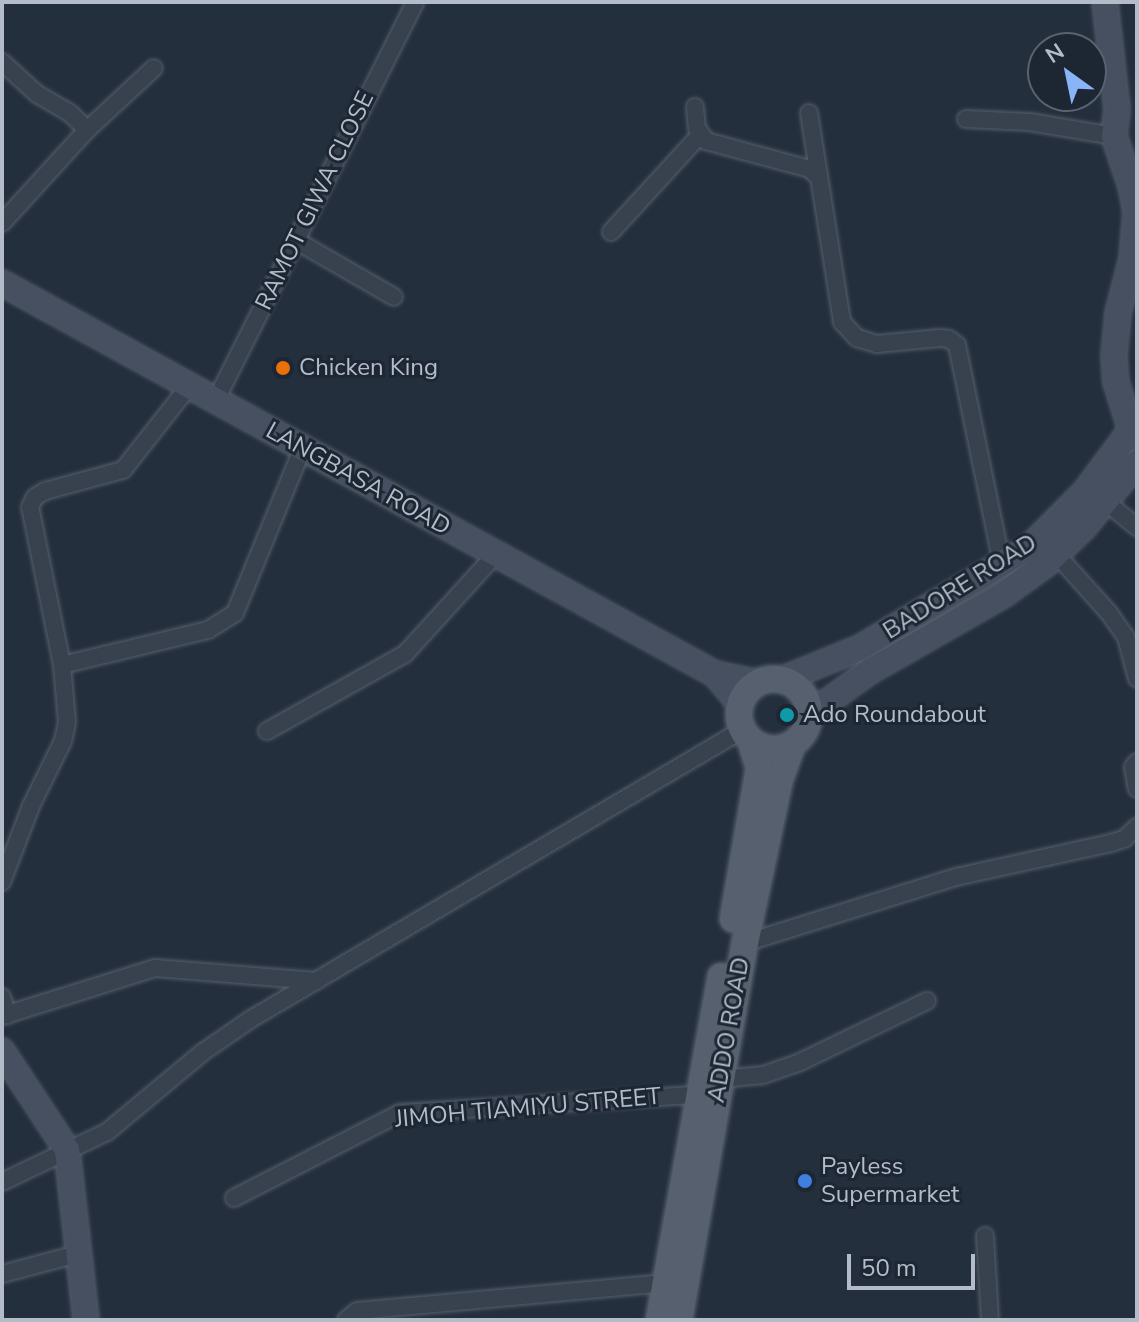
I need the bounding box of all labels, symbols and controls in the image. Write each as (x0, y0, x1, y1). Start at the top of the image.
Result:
north arrow (1027, 32, 1107, 112)
text: N (1040, 36, 1070, 71)
street label: RAMOT GIWA CLOSE (250, 87, 380, 315)
place label: Chicken King (299, 354, 438, 382)
marker: Chicken King (274, 359, 292, 377)
street label: LANGBASA ROAD (261, 416, 455, 542)
street label: BADORE ROAD (878, 528, 1042, 646)
place label: Ado Roundabout (803, 701, 986, 729)
marker: Ado Roundabout (778, 706, 796, 724)
street label: ADDO ROAD (702, 955, 756, 1105)
street label: JIMOH TIAMIYU STREET (394, 1082, 662, 1134)
place label: Payless Supermarket (821, 1153, 959, 1209)
marker: Payless Supermarket (796, 1172, 814, 1190)
scale bar (851, 1238, 979, 1288)
text: 50 m (861, 1252, 917, 1284)

